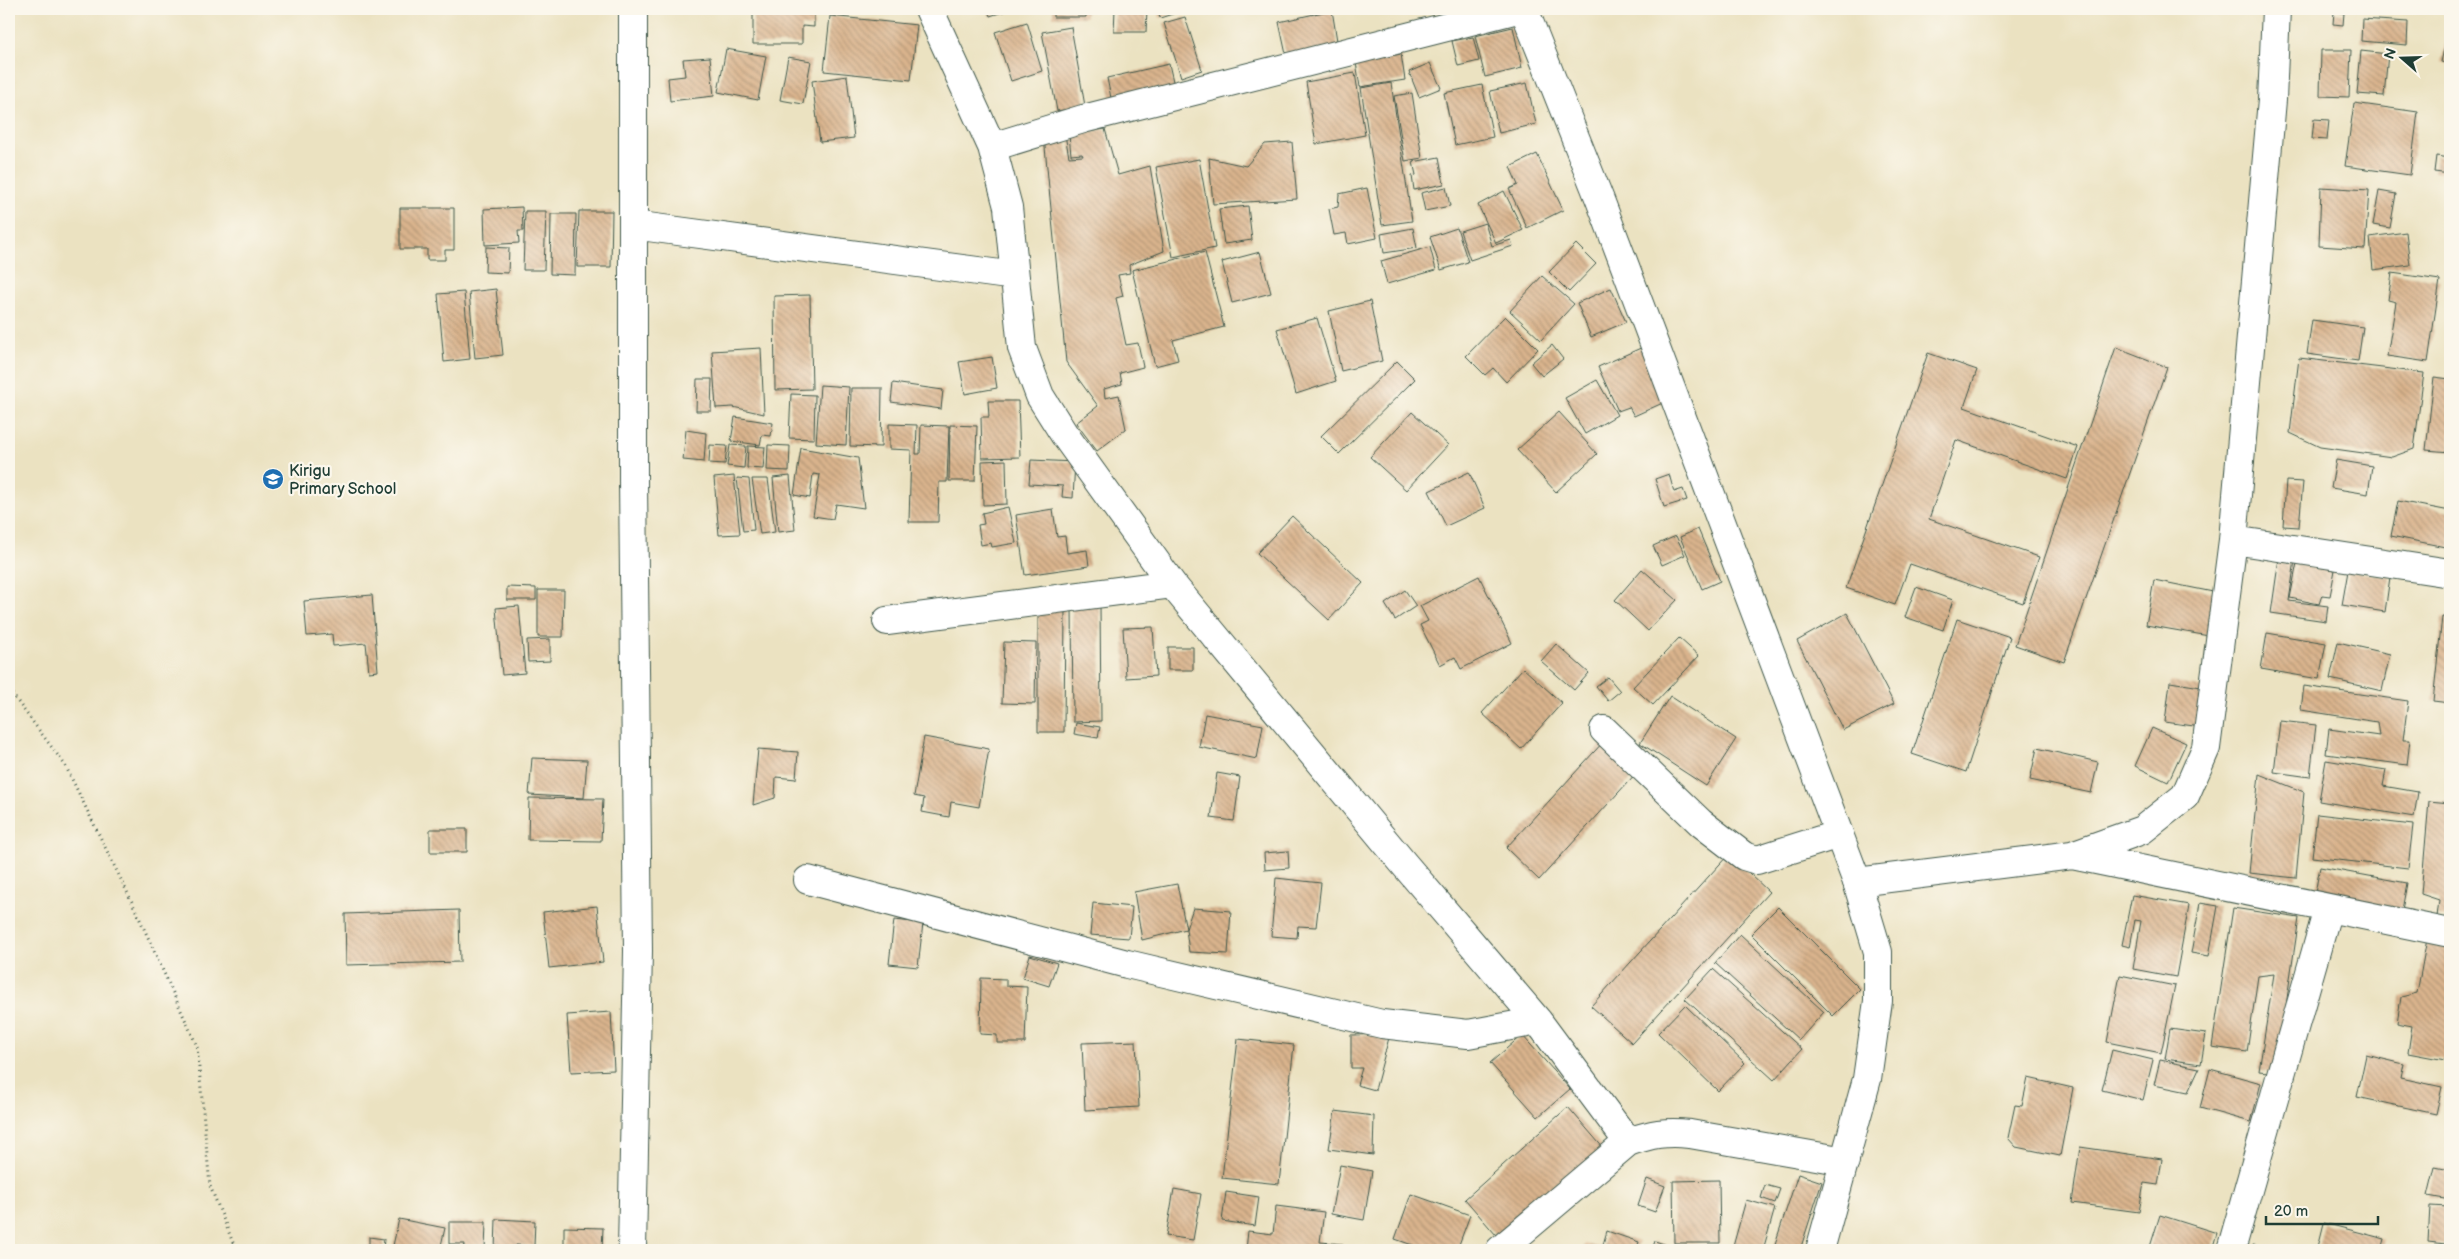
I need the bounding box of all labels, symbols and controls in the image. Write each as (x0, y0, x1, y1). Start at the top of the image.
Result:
north arrow (2376, 32, 2426, 82)
text: N (2380, 46, 2400, 62)
place label: Kirigu Primary School (289, 462, 396, 499)
school or university icon: Kirigu Primary School (261, 467, 285, 491)
scale bar (2266, 1194, 2379, 1226)
text: 20 m (2274, 1202, 2308, 1221)

